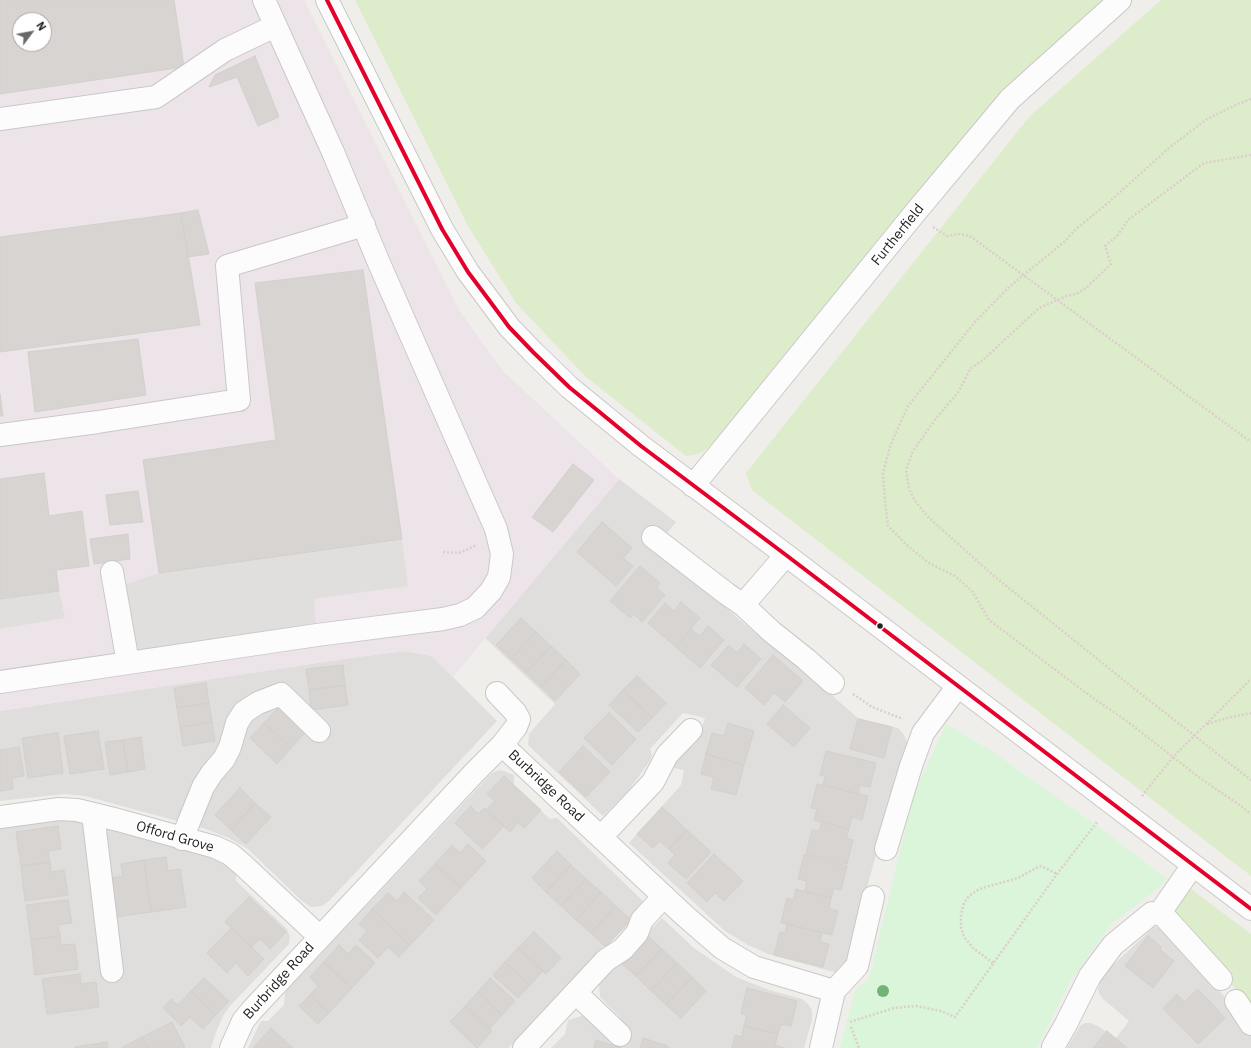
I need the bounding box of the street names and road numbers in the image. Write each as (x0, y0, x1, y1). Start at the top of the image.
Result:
street label: Furtherfield (868, 201, 928, 269)
street label: Burbridge Road (505, 747, 587, 825)
street label: Offord Grove (134, 818, 216, 856)
street label: Burbridge Road (240, 939, 318, 1023)

